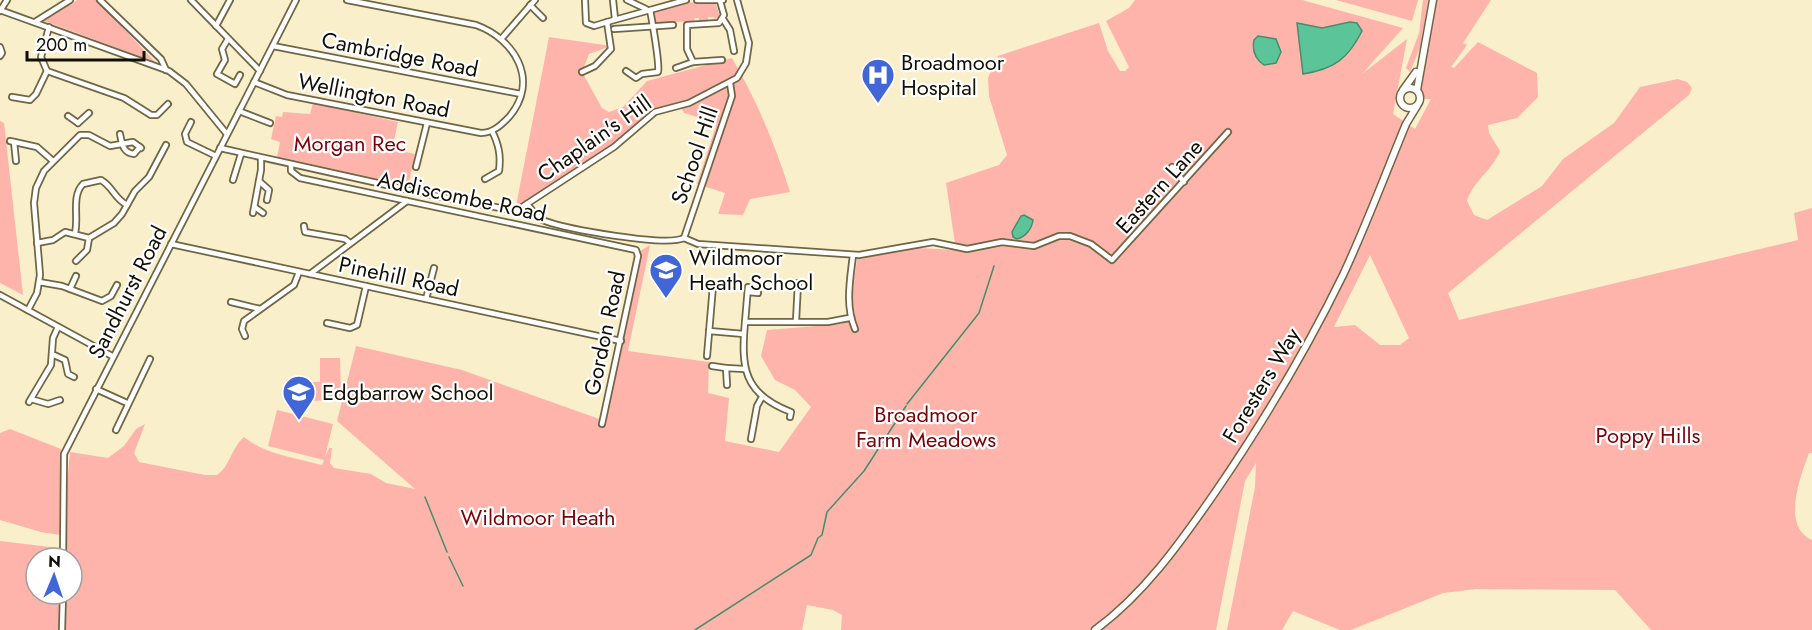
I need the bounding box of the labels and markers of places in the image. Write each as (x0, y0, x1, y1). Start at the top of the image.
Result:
place label: Broadmoor Hospital (901, 46, 1005, 103)
hospital icon: Broadmoor Hospital (860, 57, 896, 104)
place label: Wildmoor Heath School (689, 241, 813, 298)
school or university icon: Wildmoor Heath School (648, 252, 684, 299)
school or university icon: Edgbarrow School (281, 374, 317, 421)
place label: Edgbarrow School (322, 376, 494, 408)

